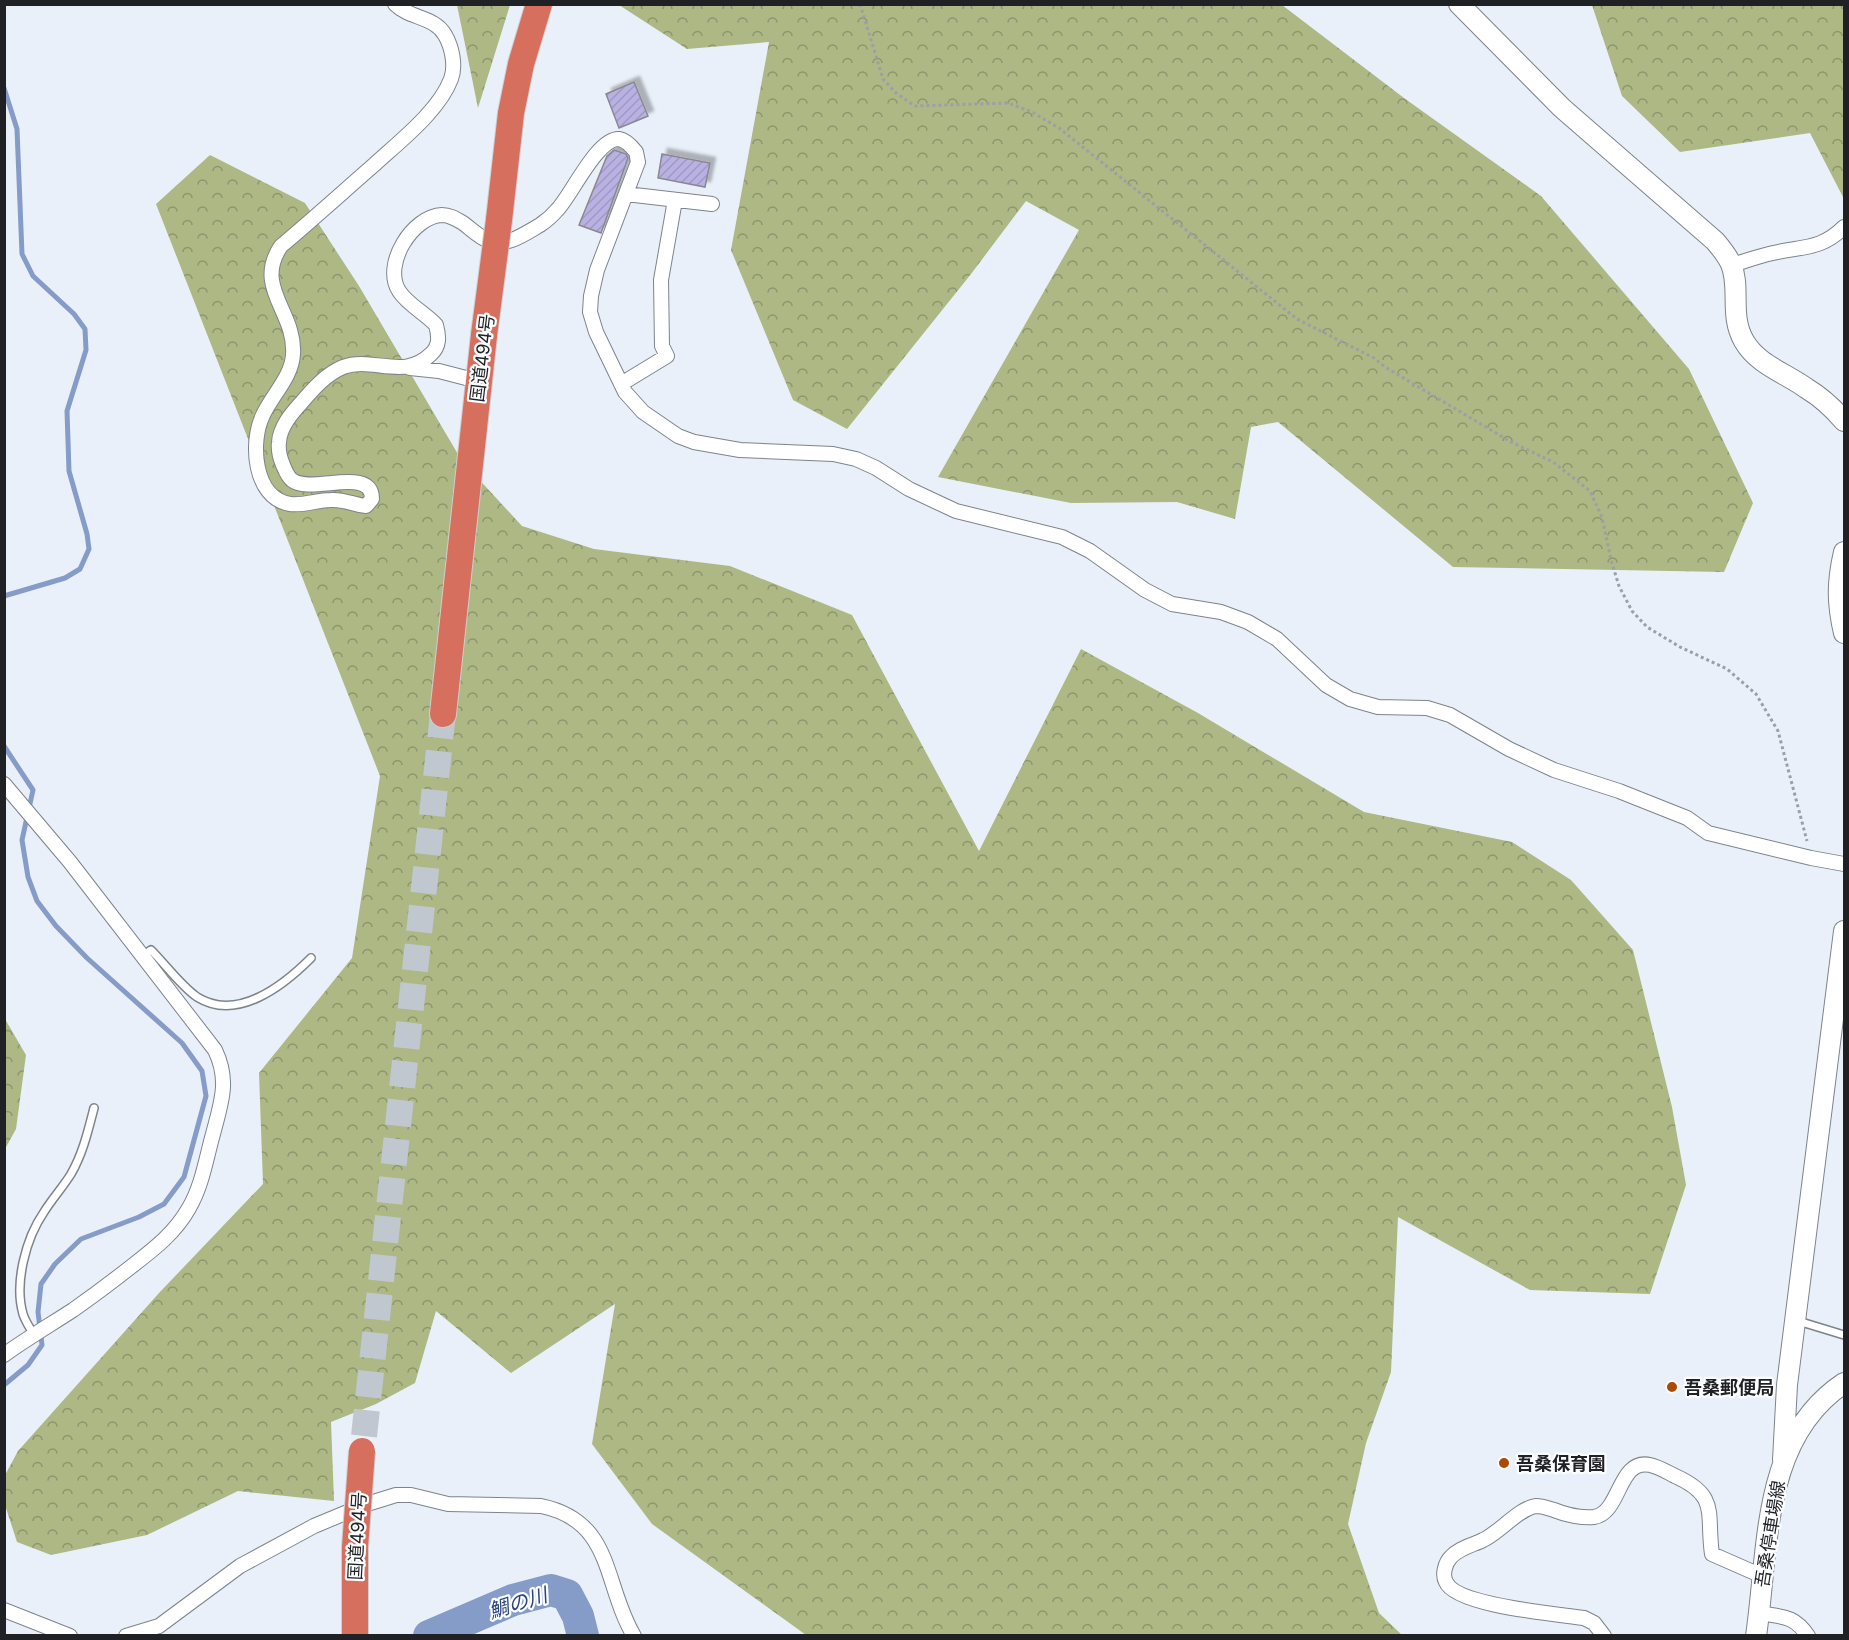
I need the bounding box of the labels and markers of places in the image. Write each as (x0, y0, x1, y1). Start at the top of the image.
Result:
place label: 吾桑郵便局 (1684, 1377, 1774, 1398)
marker: 吾桑郵便局 (1665, 1380, 1679, 1394)
place label: 吾桑保育園 (1516, 1453, 1606, 1474)
marker: 吾桑保育園 (1497, 1456, 1511, 1470)

